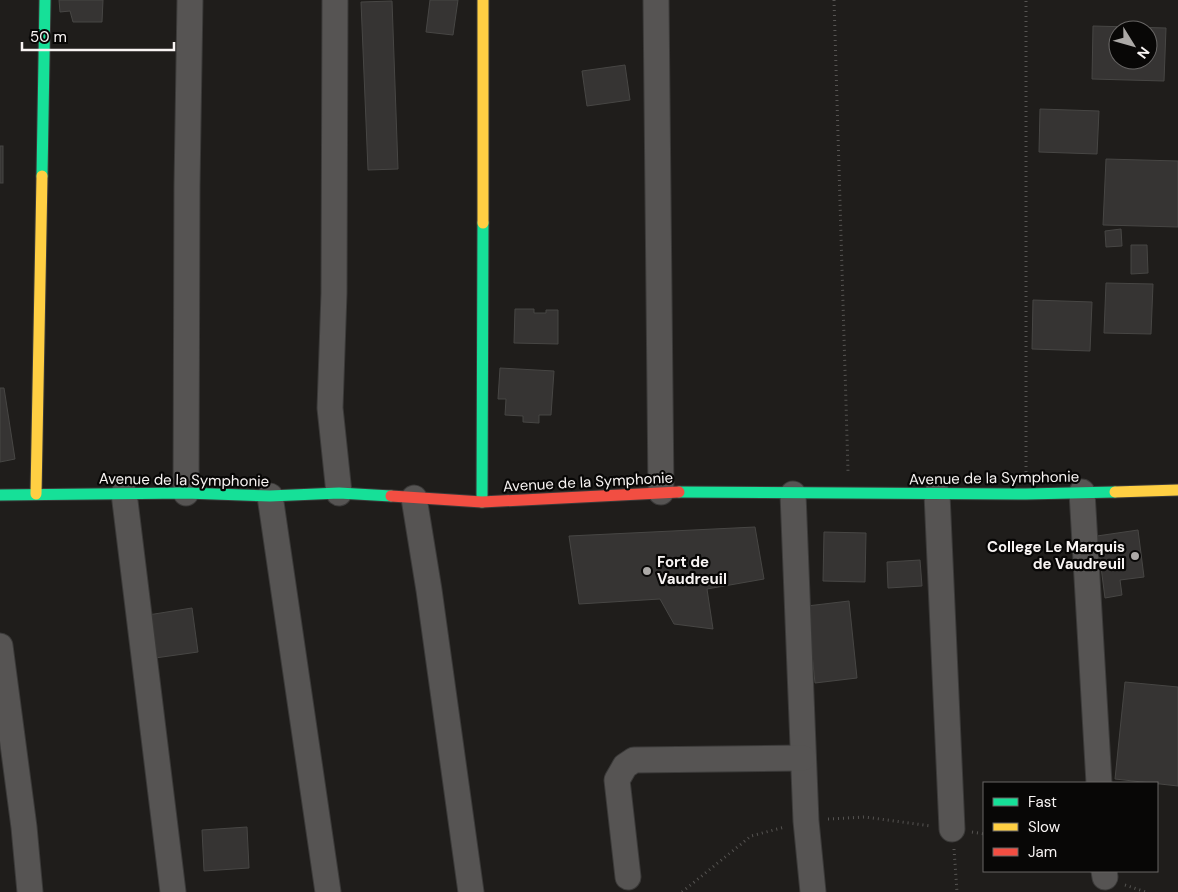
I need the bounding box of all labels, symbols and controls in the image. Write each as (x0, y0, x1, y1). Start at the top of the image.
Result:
scale bar (22, 20, 175, 52)
north arrow (1108, 20, 1158, 70)
text: 50 m (30, 27, 67, 47)
text: N (1133, 43, 1154, 62)
street label: Avenue de la Symphonie (909, 467, 1079, 489)
street label: Avenue de la Symphonie (502, 468, 674, 496)
street label: Avenue de la Symphonie (99, 469, 269, 491)
place label: College Le Marquis de Vaudreuil (987, 537, 1125, 574)
marker: College Le Marquis de Vaudreuil (1129, 550, 1141, 562)
place label: Fort de Vaudreuil (657, 552, 727, 589)
marker: Fort de Vaudreuil (641, 565, 653, 577)
legend (983, 782, 1158, 872)
text: Fast (1028, 792, 1057, 812)
text: Slow (1028, 817, 1061, 837)
text: Jam (1028, 842, 1057, 862)

